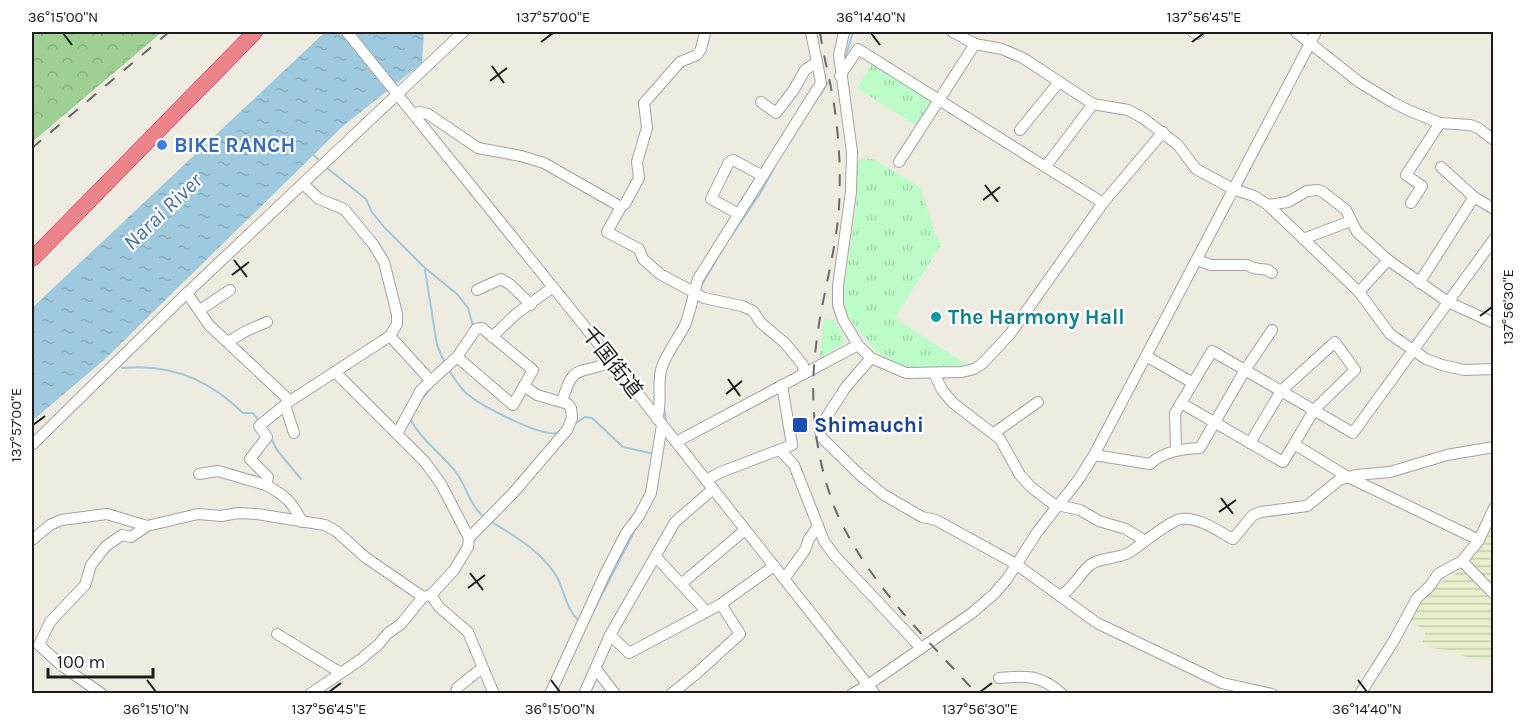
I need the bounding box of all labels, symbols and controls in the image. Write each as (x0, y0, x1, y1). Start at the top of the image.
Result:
text: 36°15'00"N (28, 8, 98, 26)
text: 137°57'00"E (516, 8, 590, 26)
text: 36°14'40"N (836, 8, 906, 26)
text: 137°56'45"E (1167, 8, 1241, 26)
place label: BIKE RANCH (174, 133, 295, 157)
marker: BIKE RANCH (155, 138, 169, 152)
water label: Narai River (118, 167, 209, 256)
text: 137°56'30"E (1499, 269, 1517, 345)
place label: The Harmony Hall (948, 305, 1125, 329)
marker: The Harmony Hall (929, 310, 943, 324)
street label: 千国街道 (577, 322, 647, 402)
text: 137°57'00"E (7, 388, 25, 462)
place label: Shimauchi (814, 413, 924, 437)
marker: Shimauchi (791, 416, 809, 434)
scale bar (48, 641, 153, 679)
text: 100 m (57, 651, 105, 673)
text: 36°15'10"N (123, 700, 189, 718)
text: 137°56'45"E (292, 700, 366, 718)
text: 36°15'00"N (525, 700, 595, 718)
text: 137°56'30"E (942, 700, 1018, 718)
text: 36°14'40"N (1332, 700, 1402, 718)

